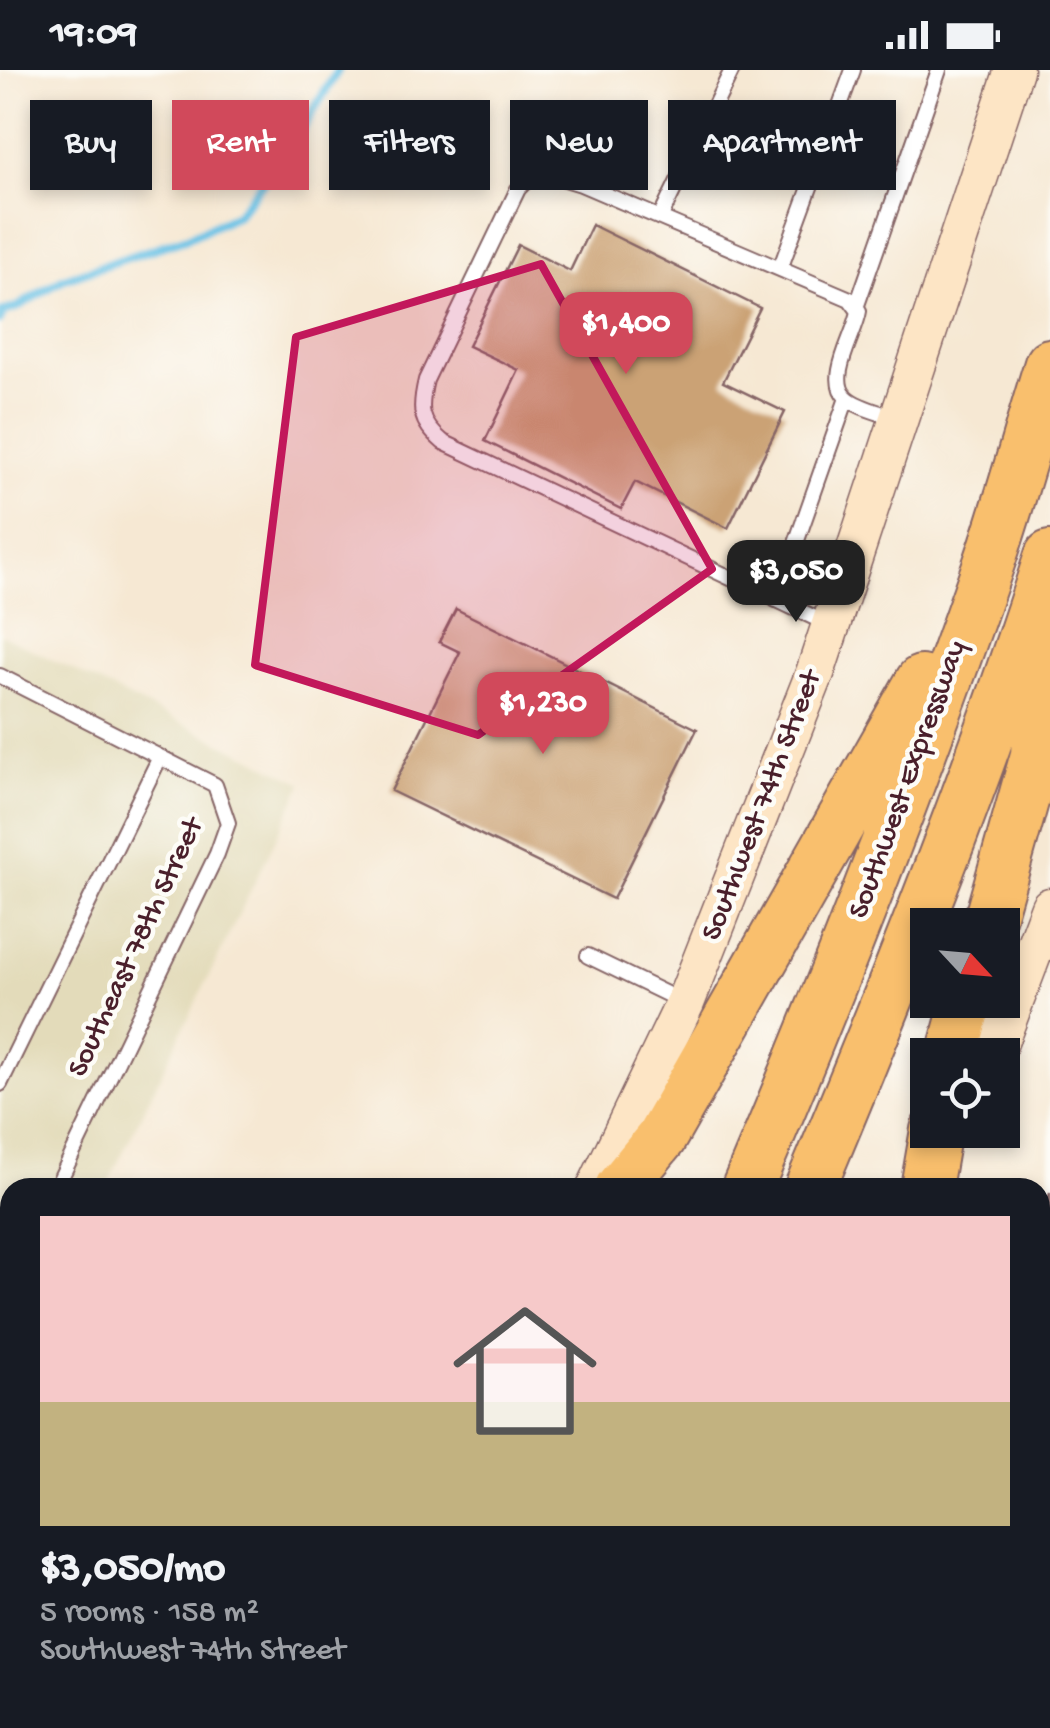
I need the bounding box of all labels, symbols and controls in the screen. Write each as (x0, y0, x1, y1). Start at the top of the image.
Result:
text: 19:09 (50, 13, 137, 57)
chip: Buy (30, 100, 152, 190)
chip: Rent (172, 100, 309, 190)
chip: Filters (329, 100, 490, 190)
chip: New (510, 100, 648, 190)
chip: Apartment (668, 100, 896, 190)
pin: $1,400 (545, 292, 707, 377)
text: $1,400 (582, 305, 670, 343)
pin: $3,050 (715, 540, 877, 625)
text: $3,050 (749, 553, 843, 591)
street label: Southwest Expressway (842, 636, 976, 924)
street label: Southwest 74th Street (695, 664, 832, 946)
pin: $1,230 (462, 672, 624, 757)
text: $1,230 (499, 685, 587, 723)
street label: Southeast 78th Street (62, 810, 214, 1083)
north arrow (910, 908, 1020, 1018)
map controls (910, 908, 1020, 1148)
button: locate (910, 1038, 1020, 1148)
icon: home (435, 1281, 615, 1461)
text: $3,050/mo (40, 1546, 225, 1595)
text: 5 rooms · 158 m² (40, 1595, 259, 1633)
text: Southwest 74th Street (40, 1633, 345, 1671)

